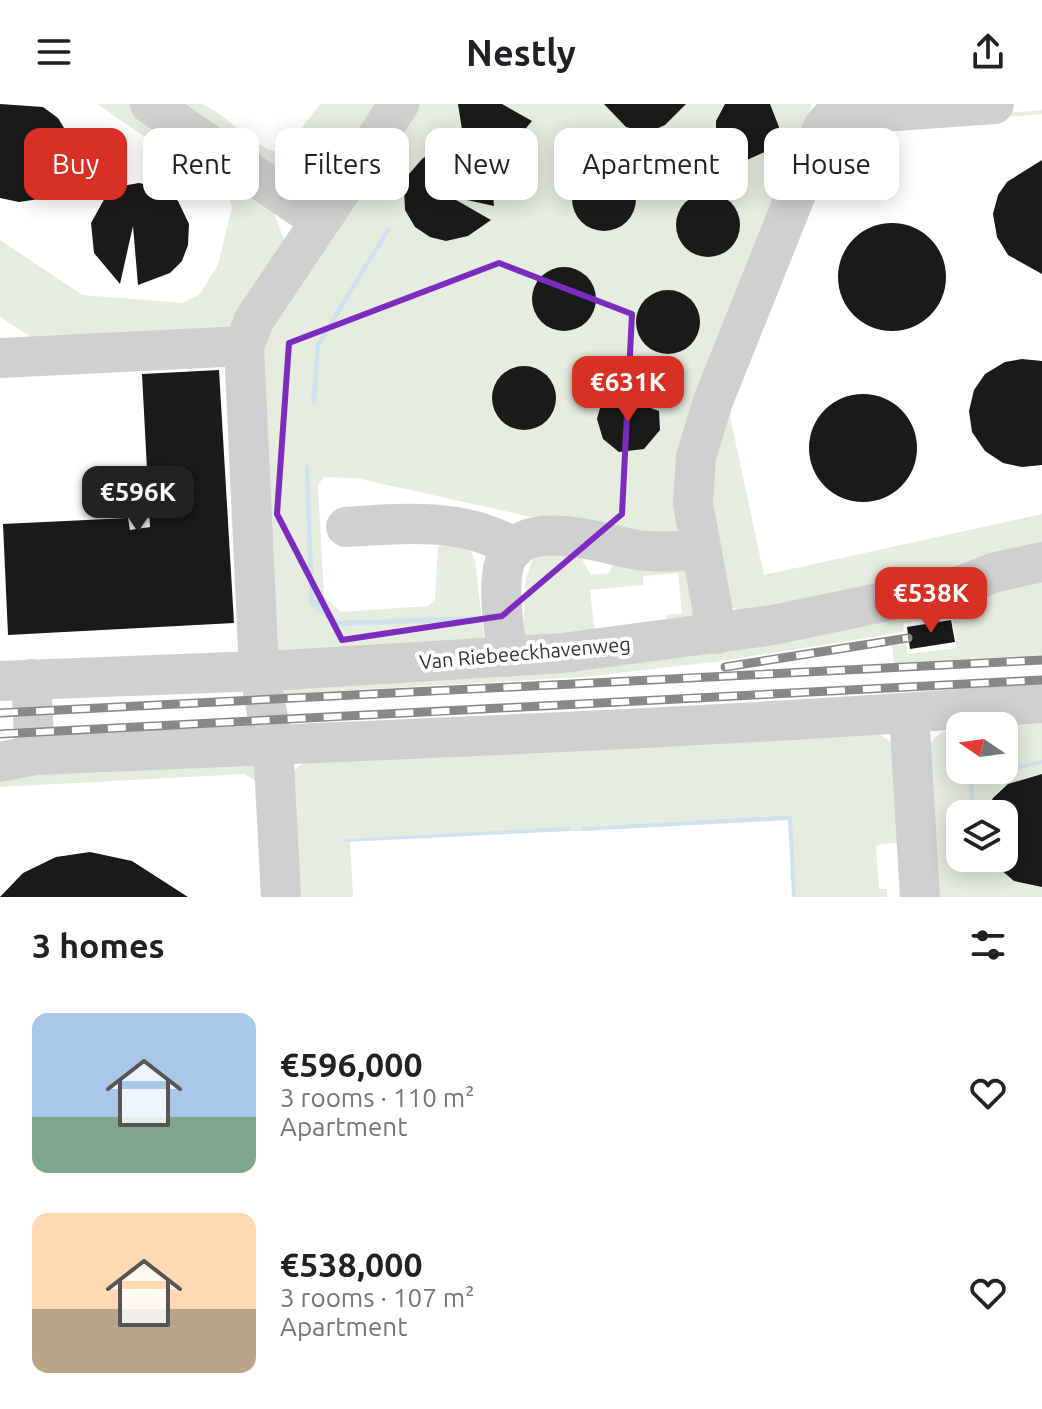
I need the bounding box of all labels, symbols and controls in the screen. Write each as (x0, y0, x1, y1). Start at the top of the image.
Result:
icon: menu (32, 30, 76, 74)
icon: share (966, 30, 1010, 74)
text: Nestly (466, 32, 576, 73)
chip: Buy (24, 128, 127, 200)
chip: Rent (143, 128, 259, 200)
chip: Filters (275, 128, 409, 200)
chip: New (425, 128, 538, 200)
chip: Apartment (554, 128, 748, 200)
chip: House (764, 128, 899, 200)
pin: €631K (572, 356, 684, 424)
text: €631K (590, 367, 666, 396)
pin: €596K (82, 466, 194, 534)
text: €596K (100, 477, 176, 506)
pin: €538K (875, 567, 987, 635)
text: €538K (893, 578, 969, 607)
street label: Van Riebeeckhavenweg (418, 632, 632, 673)
north arrow (946, 712, 1018, 784)
map controls (946, 712, 1018, 872)
button: layers (946, 800, 1018, 872)
icon: filters (966, 923, 1010, 967)
text: 3 homes (32, 926, 165, 964)
icon: home (96, 1045, 192, 1141)
text: €596,000 (280, 1045, 423, 1083)
icon: heart (966, 1071, 1010, 1115)
text: 3 rooms · 110 m² (280, 1083, 475, 1112)
text: Apartment (280, 1112, 407, 1141)
icon: home (96, 1245, 192, 1341)
text: €538,000 (280, 1245, 423, 1283)
icon: heart (966, 1271, 1010, 1315)
text: 3 rooms · 107 m² (280, 1283, 475, 1312)
text: Apartment (280, 1312, 407, 1341)

